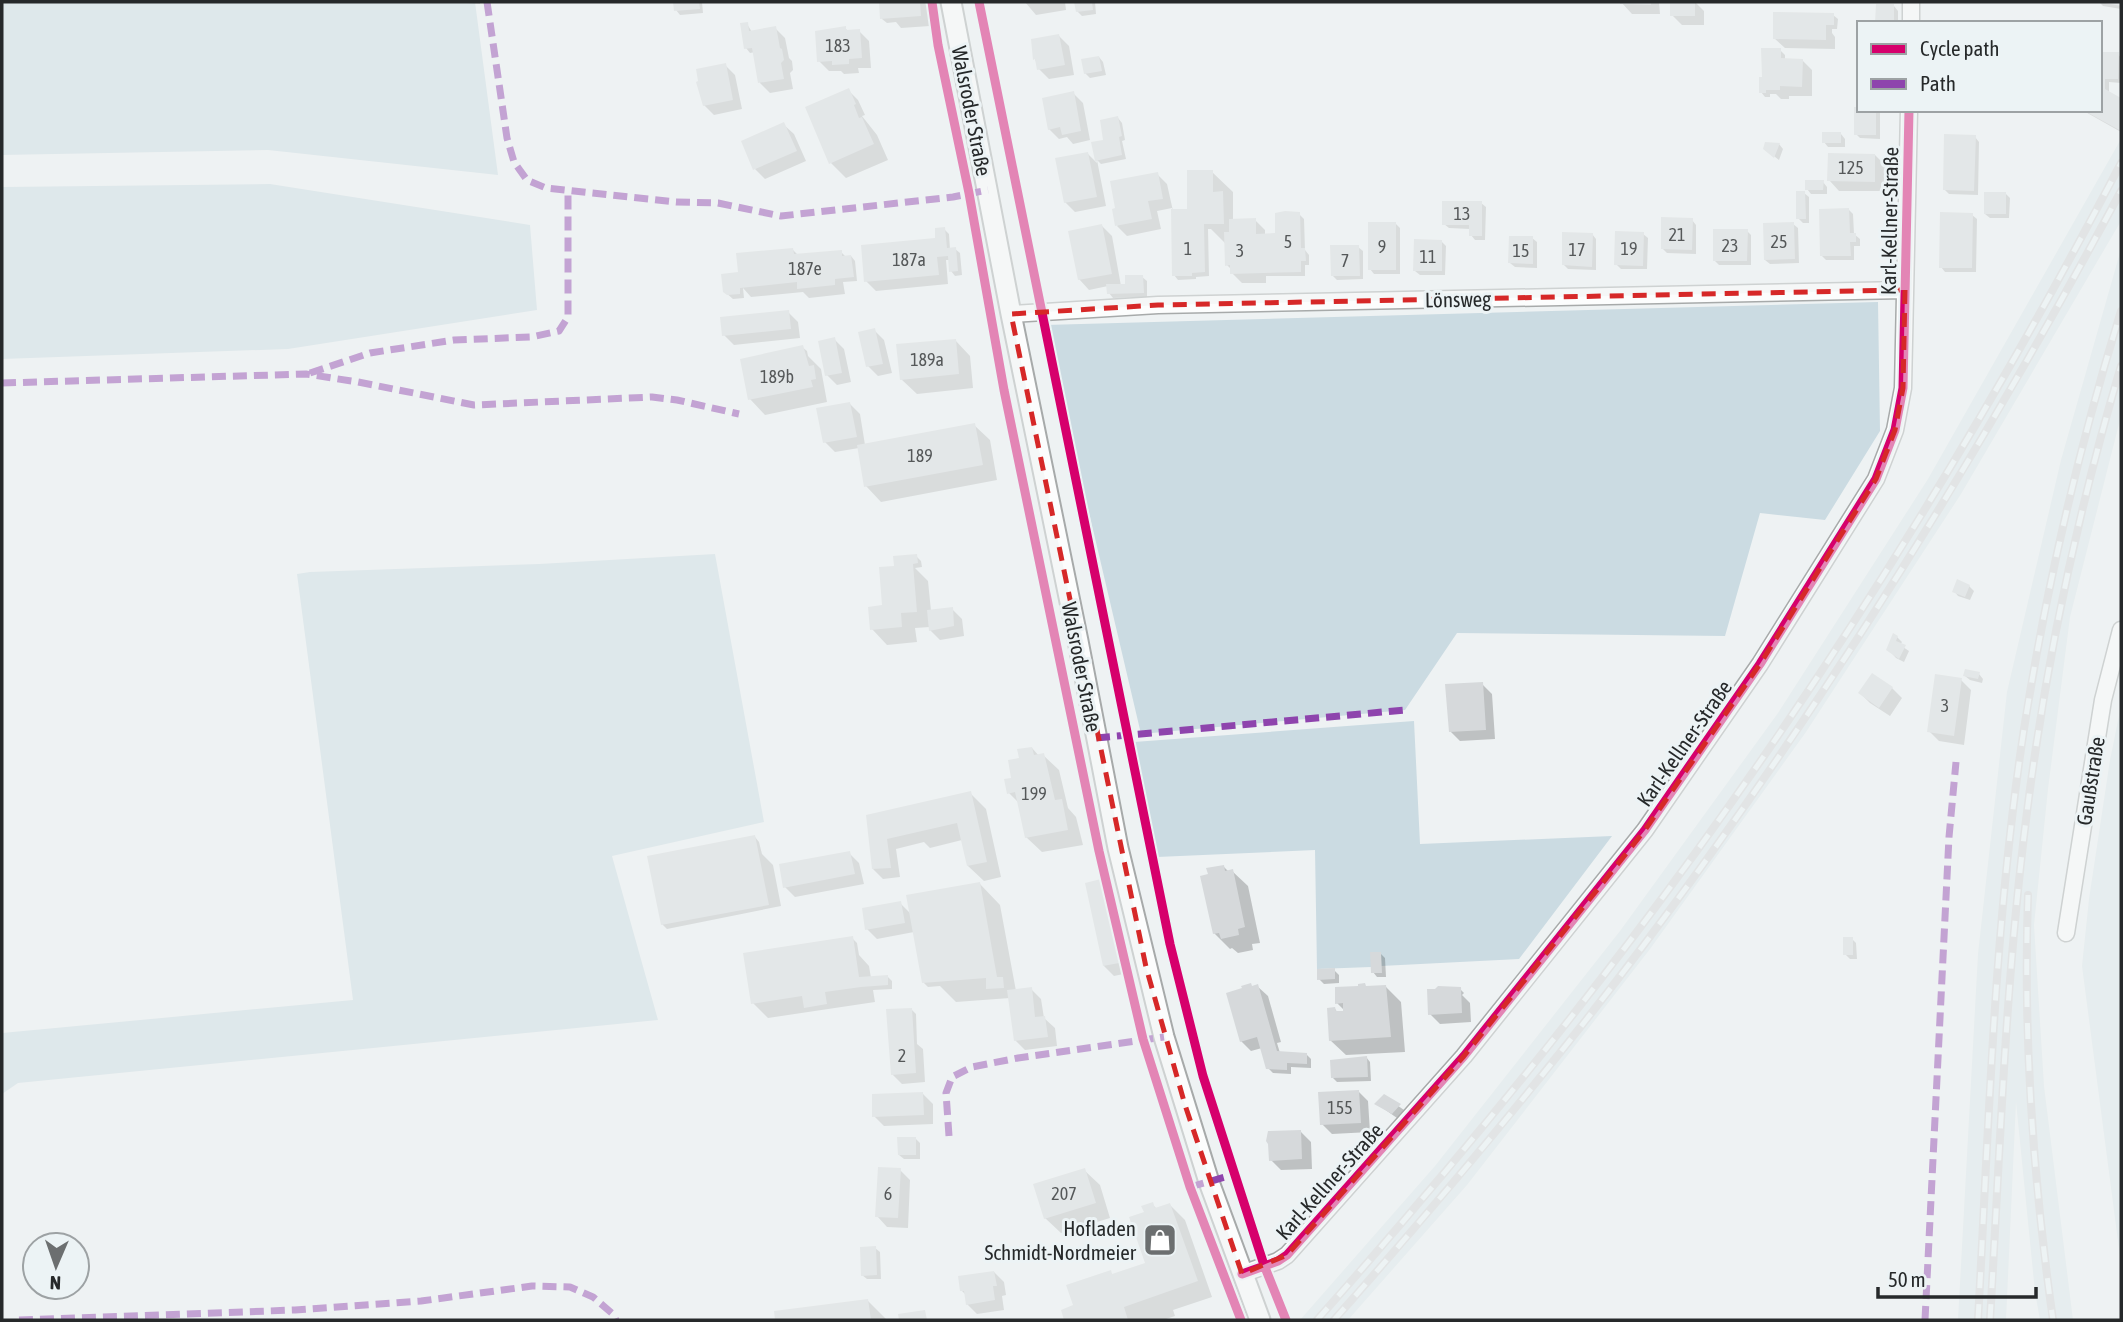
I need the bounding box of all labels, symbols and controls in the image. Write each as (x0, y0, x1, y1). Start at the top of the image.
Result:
legend (1857, 21, 2102, 112)
house number: 183 (825, 35, 851, 56)
text: Cycle path (1920, 36, 1999, 60)
street label: Walsroder Straße (948, 44, 996, 178)
text: Path (1920, 71, 1956, 95)
street label: Karl-Kellner-Straße (1876, 147, 1902, 295)
house number: 125 (1838, 157, 1864, 178)
house number: 13 (1454, 203, 1470, 224)
house number: 21 (1669, 224, 1685, 245)
house number: 5 (1284, 231, 1292, 252)
house number: 25 (1771, 231, 1787, 252)
house number: 23 (1722, 235, 1738, 256)
house number: 9 (1378, 236, 1386, 257)
house number: 1 (1184, 238, 1192, 259)
house number: 19 (1621, 238, 1637, 259)
house number: 17 (1569, 239, 1585, 260)
house number: 3 (1236, 240, 1244, 261)
house number: 15 (1513, 240, 1529, 261)
house number: 11 (1420, 246, 1436, 267)
house number: 187a (892, 249, 926, 270)
house number: 7 (1341, 250, 1349, 271)
house number: 187e (788, 258, 822, 279)
street label: Lönsweg (1425, 286, 1491, 312)
house number: 189a (910, 349, 944, 370)
house number: 189b (760, 366, 794, 387)
house number: 189 (907, 445, 933, 466)
street label: Walsroder Straße (1058, 600, 1106, 734)
street label: Karl-Kellner-Straße (1632, 675, 1736, 811)
house number: 3 (1941, 695, 1949, 716)
street label: Gaußstraße (2071, 735, 2109, 827)
house number: 199 (1021, 783, 1047, 804)
house number: 2 (898, 1045, 906, 1066)
house number: 155 (1327, 1097, 1353, 1118)
street label: Karl-Kellner-Straße (1271, 1118, 1387, 1244)
house number: 6 (884, 1183, 892, 1204)
house number: 207 (1051, 1183, 1077, 1204)
place label: Hofladen Schmidt-Nordmeier (984, 1216, 1137, 1264)
shop icon: Hofladen Schmidt-Nordmeier (1141, 1221, 1179, 1259)
north arrow (21, 1231, 91, 1301)
scale bar (1878, 1256, 2036, 1300)
text: 50 m (1888, 1267, 1926, 1291)
text: N (49, 1272, 61, 1294)

